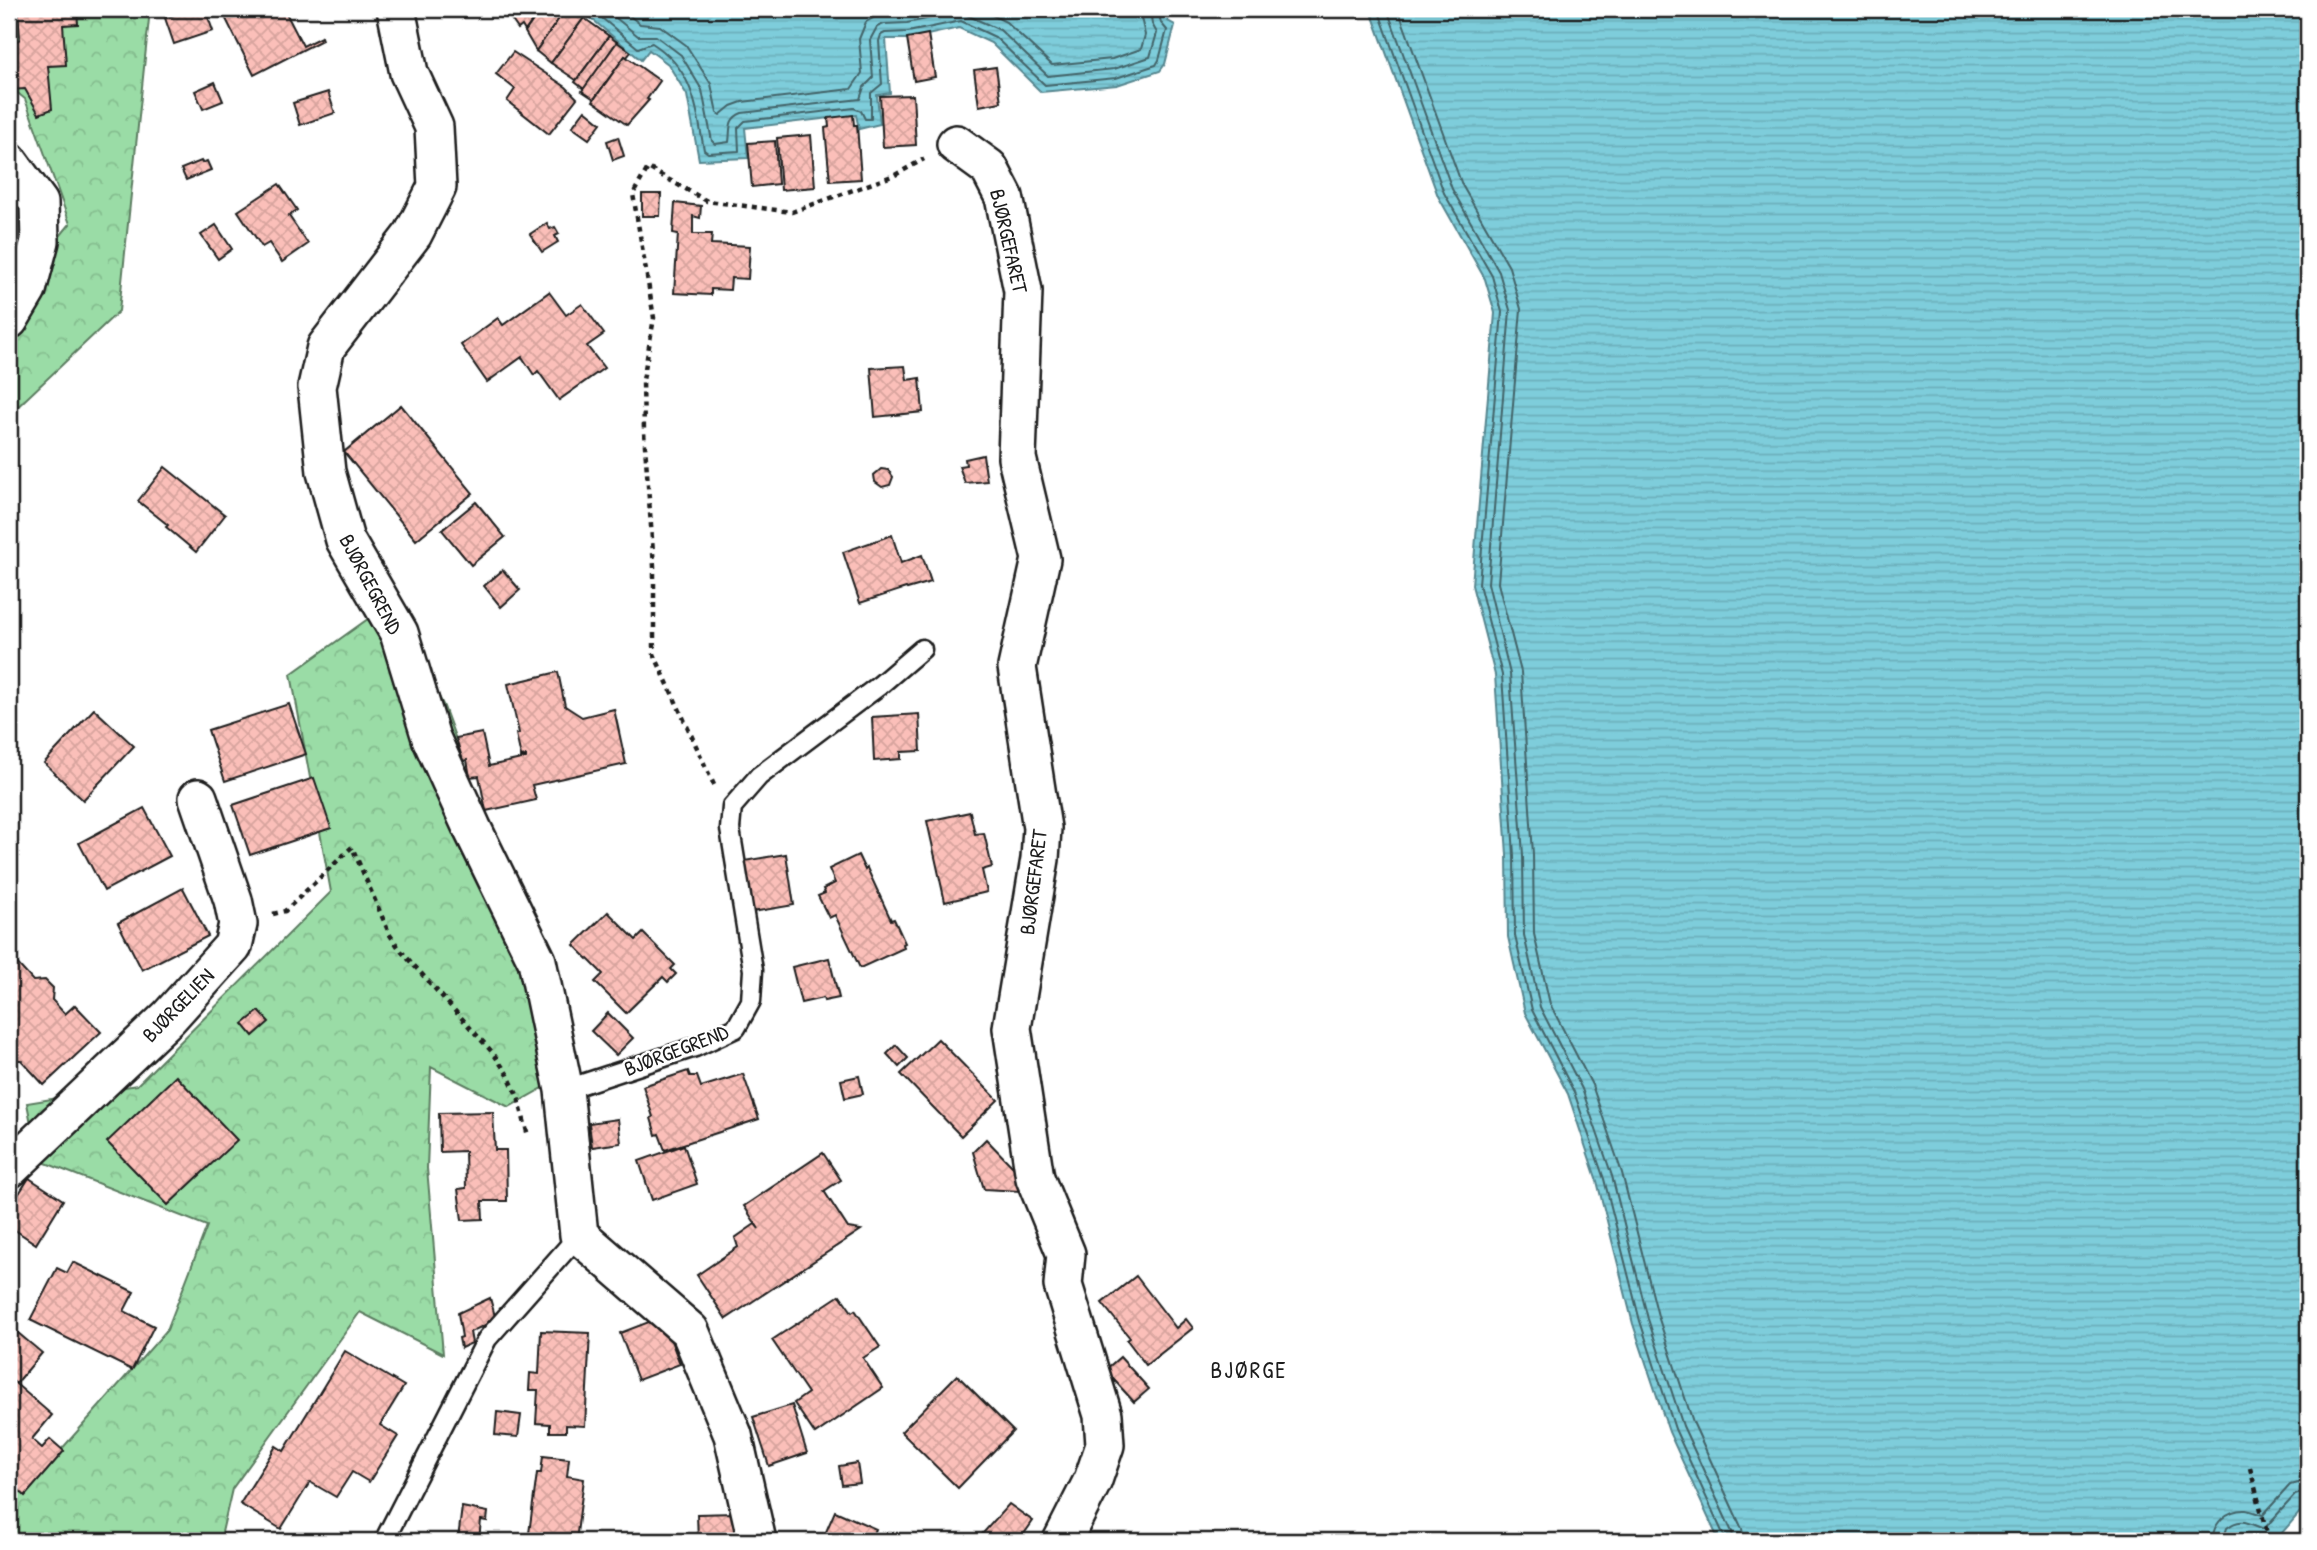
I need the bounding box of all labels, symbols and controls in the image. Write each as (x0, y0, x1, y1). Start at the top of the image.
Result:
street label: BJØRGEFARET (983, 186, 1035, 297)
street label: BJØRGEGREND (333, 529, 409, 639)
street label: BJØRGEFARET (1012, 826, 1054, 936)
street label: BJØRGELIEN (135, 962, 221, 1048)
street label: BJØRGEGREND (620, 1017, 732, 1083)
district label: BJØRGE (1211, 1354, 1287, 1385)

